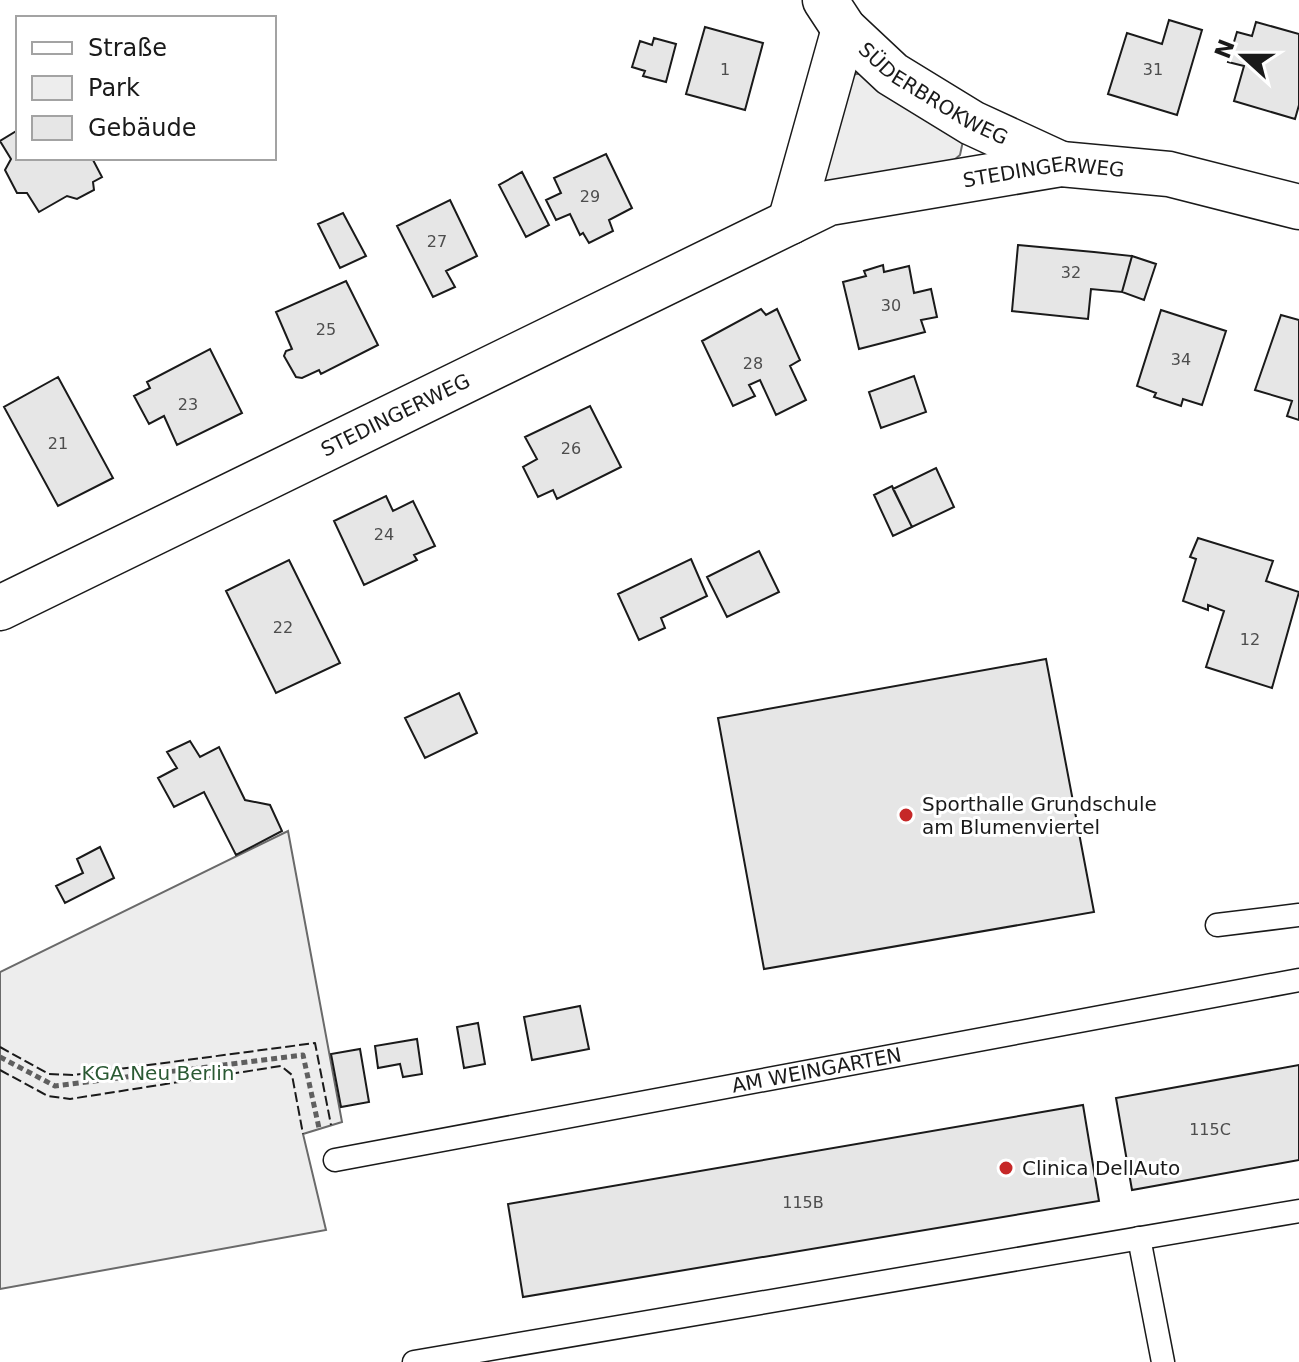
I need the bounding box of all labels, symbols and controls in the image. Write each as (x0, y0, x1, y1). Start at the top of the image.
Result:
legend (16, 16, 276, 160)
north arrow (1203, 16, 1283, 96)
text: Straße (88, 34, 167, 62)
text: N (1210, 36, 1240, 62)
street label: SÜDERBROKWEG (854, 37, 1012, 150)
house number: 1 (720, 60, 730, 79)
house number: 31 (1143, 60, 1163, 79)
text: Park (88, 74, 140, 102)
text: Gebäude (88, 114, 197, 142)
street label: STEDINGERWEG (961, 152, 1125, 192)
house number: 29 (580, 187, 600, 206)
house number: 27 (427, 232, 447, 251)
house number: 32 (1061, 263, 1081, 282)
house number: 30 (881, 296, 901, 315)
house number: 25 (316, 320, 336, 339)
house number: 34 (1171, 350, 1191, 369)
house number: 28 (743, 354, 763, 373)
street label: STEDINGERWEG (317, 368, 474, 461)
house number: 23 (178, 395, 198, 414)
house number: 21 (48, 434, 68, 453)
house number: 26 (561, 439, 581, 458)
house number: 24 (374, 525, 394, 544)
house number: 22 (273, 618, 293, 637)
house number: 12 (1240, 630, 1260, 649)
place label: Sporthalle Grundschule am Blumenviertel (922, 792, 1157, 839)
marker: Sporthalle Grundschule am Blumenviertel (897, 806, 915, 824)
street label: AM WEINGARTEN (730, 1042, 903, 1098)
park label: KGA Neu Berlin (82, 1061, 235, 1085)
house number: 115C (1189, 1120, 1231, 1139)
place label: Clinica DellAuto (1022, 1156, 1180, 1180)
marker: Clinica DellAuto (997, 1159, 1015, 1177)
house number: 115B (782, 1193, 824, 1212)

